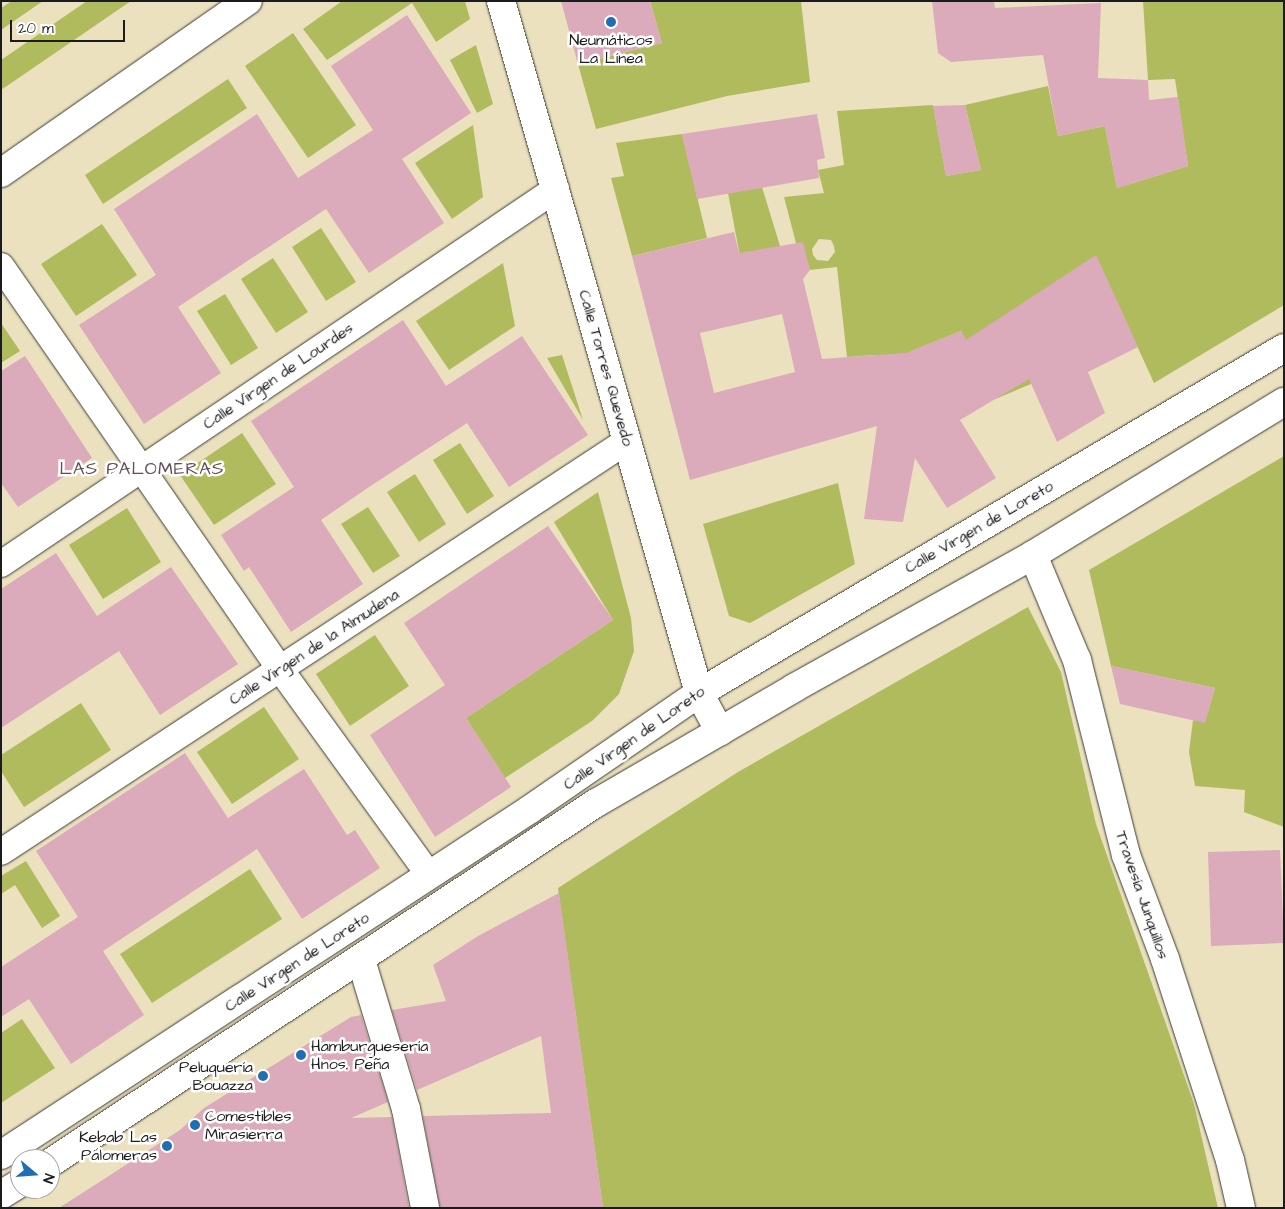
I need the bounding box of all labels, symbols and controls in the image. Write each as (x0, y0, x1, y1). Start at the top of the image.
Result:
scale bar (12, 10, 128, 42)
marker: Neumáticos La Línea (605, 16, 617, 28)
text: 20 m (18, 18, 54, 39)
place label: Neumáticos La Línea (569, 30, 653, 68)
street label: Calle Torres Quevedo (574, 288, 638, 448)
street label: Calle Virgen de Lourdes (199, 318, 357, 434)
district label: LAS PALOMERAS (58, 458, 226, 480)
street label: Calle Virgen de Loreto (901, 477, 1057, 577)
street label: Calle Virgen de la Almudena (225, 585, 403, 709)
street label: Calle Virgen de Loreto (559, 682, 709, 794)
street label: Travesía Junquillos (1111, 828, 1173, 962)
street label: Calle Virgen de Loreto (221, 908, 373, 1016)
place label: Hamburguesería Hnos. Peña (311, 1036, 428, 1074)
marker: Hamburguesería Hnos. Peña (295, 1049, 307, 1061)
place label: Peluquería Bouazza (179, 1057, 253, 1095)
marker: Peluquería Bouazza (257, 1070, 269, 1082)
place label: Comestibles Mirasierra (205, 1106, 292, 1144)
marker: Comestibles Mirasierra (189, 1119, 201, 1131)
place label: Kebab Las Palomeras (79, 1127, 157, 1165)
marker: Kebab Las Palomeras (161, 1140, 173, 1152)
north arrow (10, 1149, 60, 1199)
text: N (37, 1171, 59, 1186)

